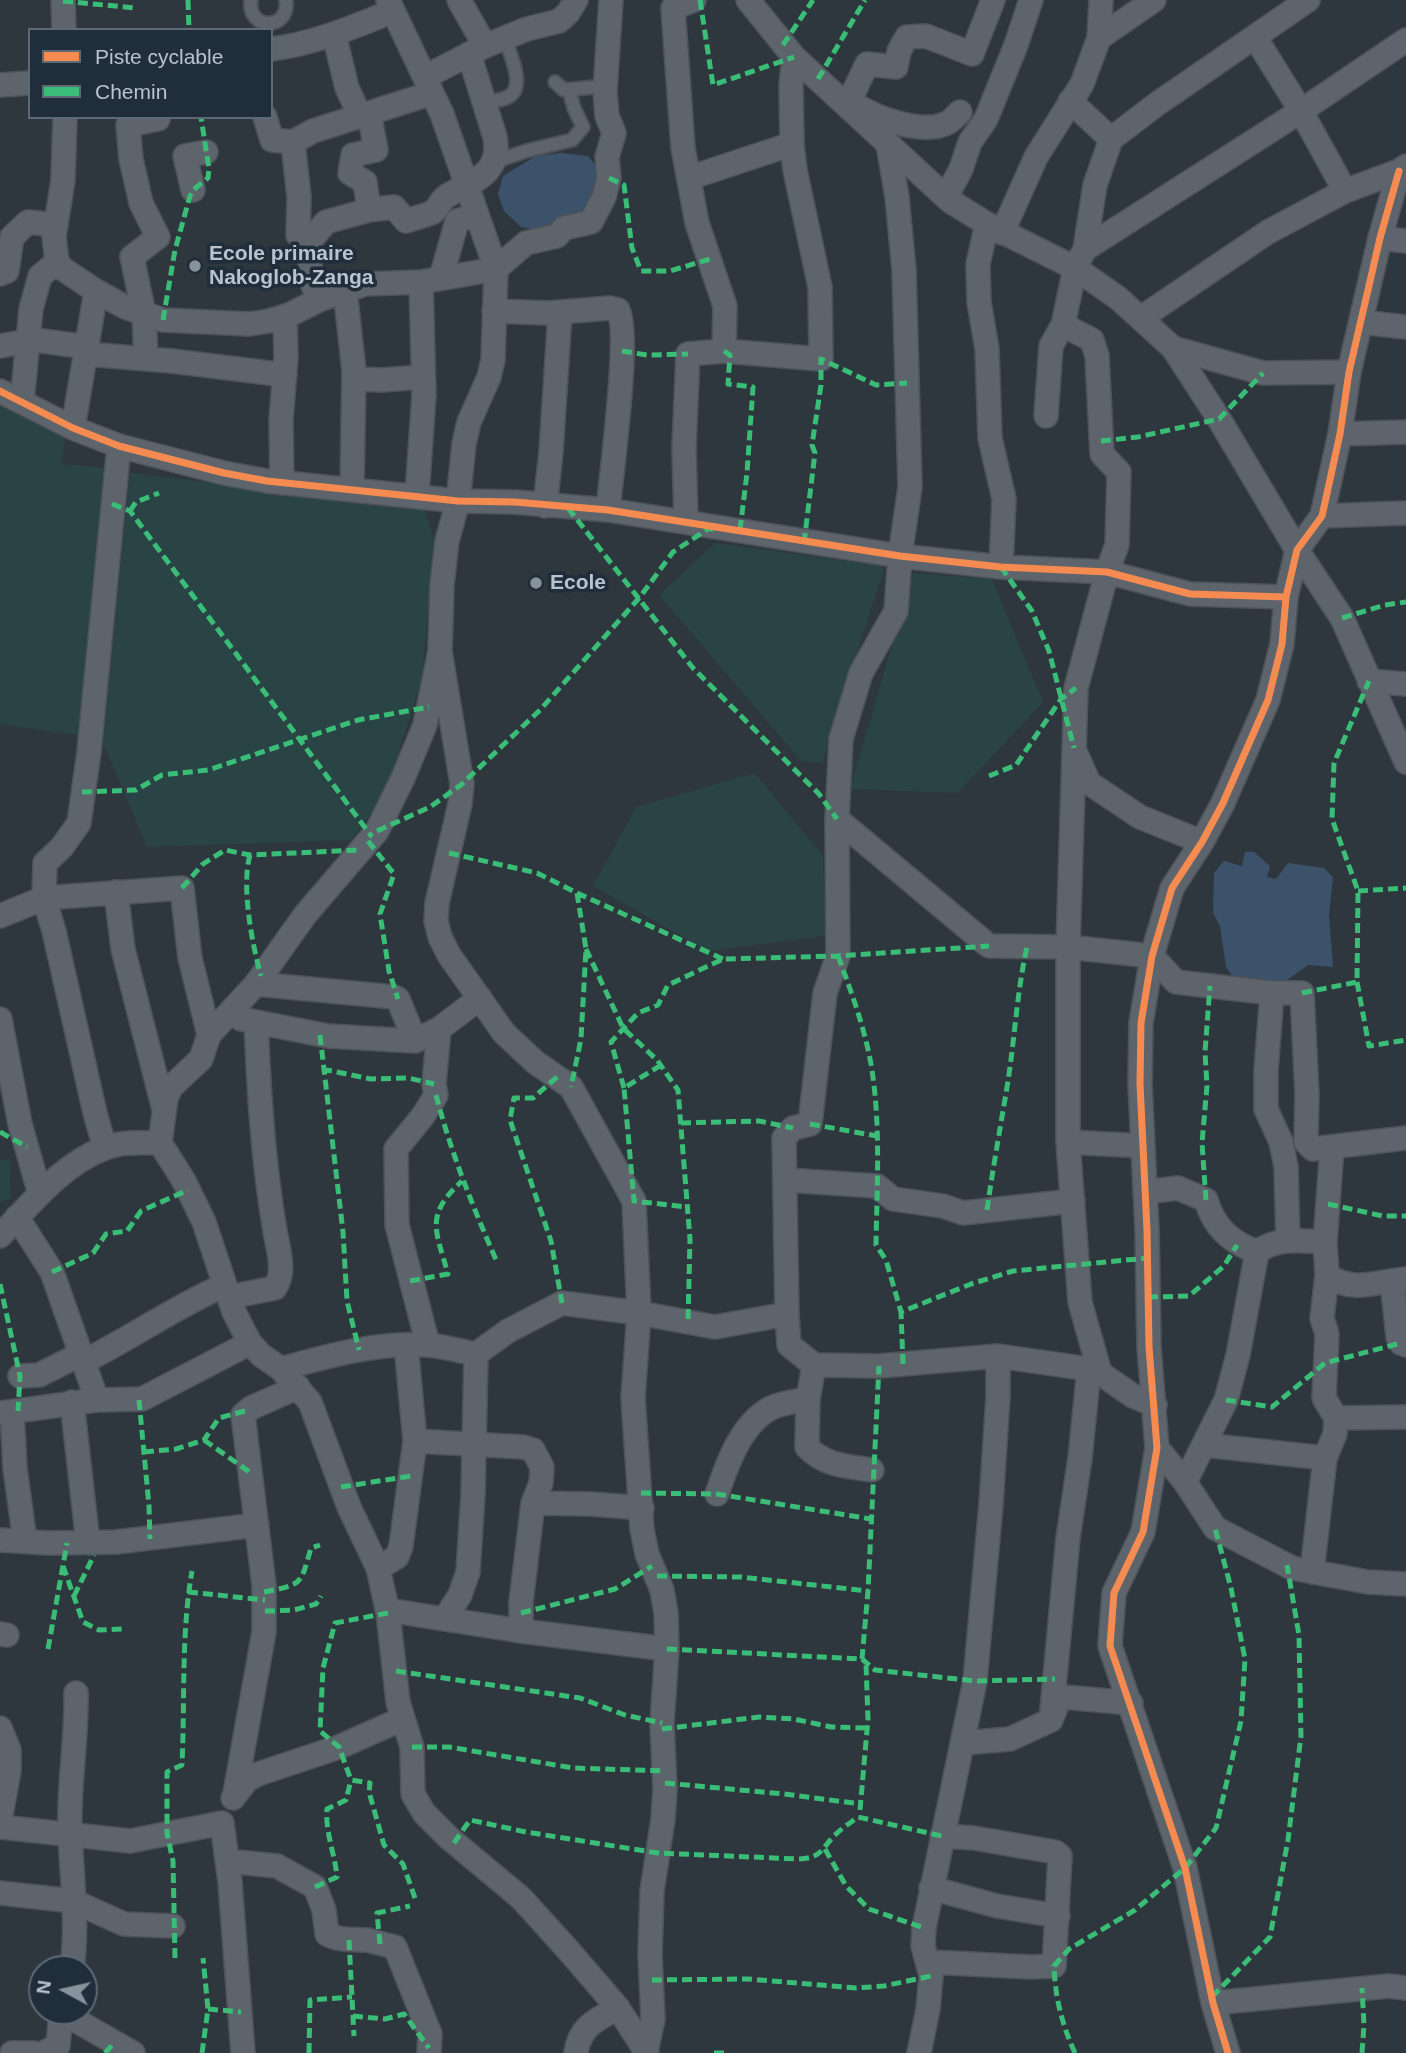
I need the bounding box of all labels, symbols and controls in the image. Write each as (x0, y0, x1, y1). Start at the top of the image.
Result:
legend (28, 28, 273, 119)
text: Piste cyclable (95, 45, 223, 68)
text: Chemin (95, 80, 167, 103)
place label: Ecole primaire Nakoglob-Zanga (209, 241, 374, 291)
marker: Ecole primaire Nakoglob-Zanga (187, 258, 203, 274)
place label: Ecole (550, 570, 606, 596)
marker: Ecole (528, 575, 544, 591)
north arrow (28, 1955, 98, 2025)
text: N (32, 1979, 55, 1996)

